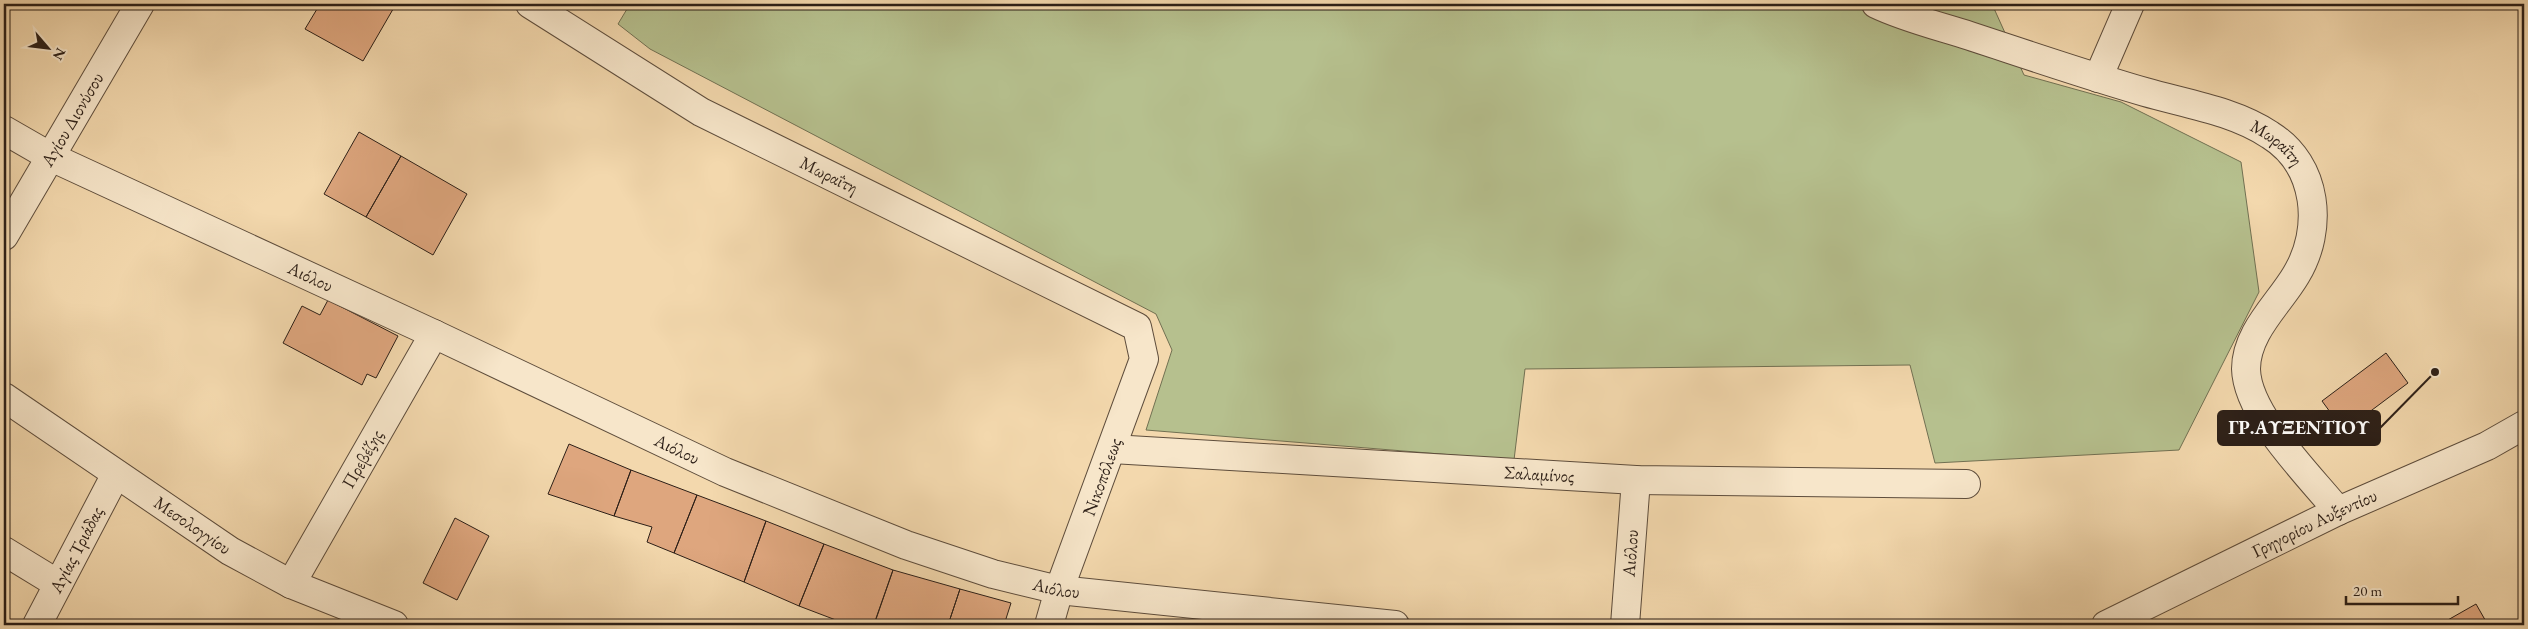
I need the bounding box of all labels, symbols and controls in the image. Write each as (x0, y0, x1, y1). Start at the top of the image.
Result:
north arrow (22, 22, 72, 72)
text: N (49, 45, 70, 64)
street label: Αγίου Διονύσου (35, 68, 108, 171)
street label: Μωραΐτη (2247, 114, 2309, 170)
street label: Μωραΐτη (796, 151, 862, 199)
street label: Αιόλου (283, 256, 337, 297)
callout: ΓΡ.ΑΥΞΕΝΤΙΟΥ (2218, 411, 2380, 445)
text: ΓΡ.ΑΥΞΕΝΤΙΟΥ (2228, 415, 2370, 440)
street label: Πρεβέζης (336, 425, 388, 492)
street label: Αιόλου (650, 428, 704, 469)
street label: Νικοπόλεως (1077, 435, 1126, 519)
street label: Σαλαμίνος (1504, 460, 1575, 487)
street label: Γρηγορίου Αυξεντίου (2248, 483, 2380, 563)
street label: Μεσολογγίου (150, 491, 236, 559)
street label: Αγίας Τριάδας (43, 502, 108, 598)
street label: Αιόλου (1617, 529, 1643, 579)
street label: Αιόλου (1029, 572, 1081, 603)
scale bar (2346, 574, 2458, 606)
text: 20 m (2353, 581, 2382, 600)

